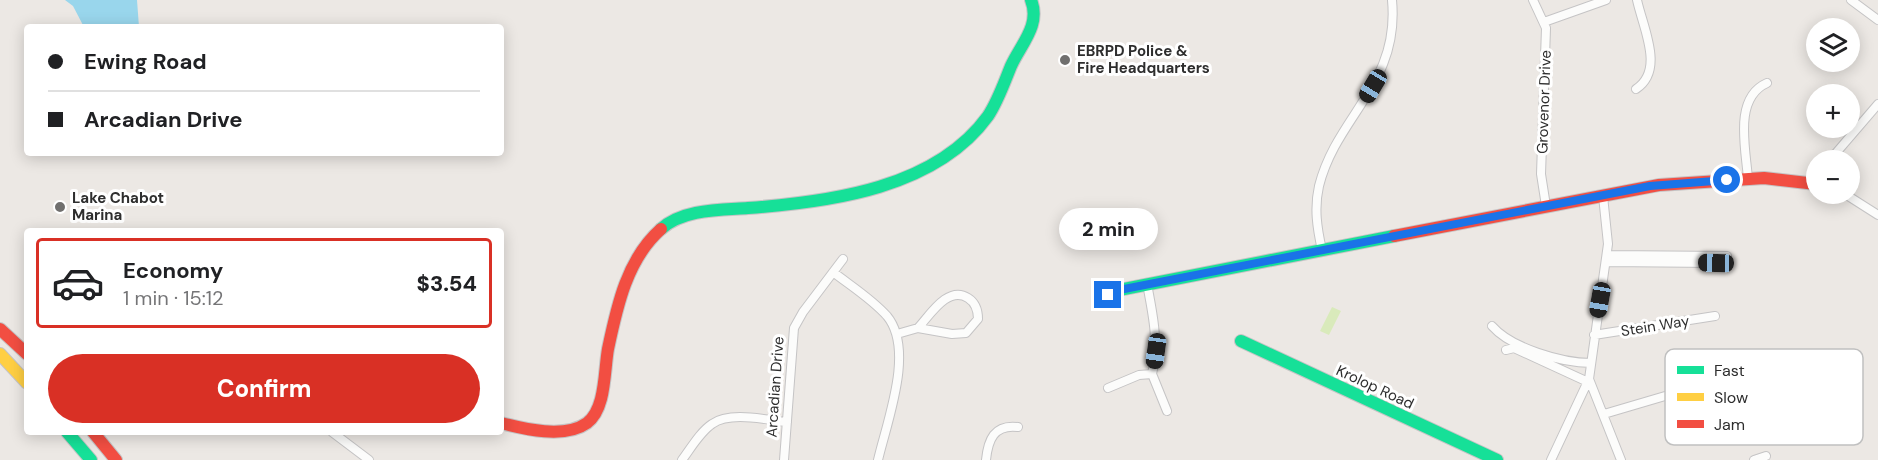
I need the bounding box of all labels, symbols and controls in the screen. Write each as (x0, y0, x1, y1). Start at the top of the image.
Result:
map controls (1806, 18, 1860, 204)
button: layers (1806, 18, 1860, 72)
place label: EBRPD Police & Fire Headquarters (1077, 41, 1210, 78)
text: Ewing Road (84, 47, 207, 76)
street label: Grovenor Drive (1532, 50, 1556, 154)
marker: EBRPD Police & Fire Headquarters (1058, 53, 1072, 67)
car (1356, 66, 1390, 106)
button: + (1806, 84, 1860, 138)
text: Arcadian Drive (84, 105, 243, 134)
button: − (1806, 150, 1860, 204)
route start (1713, 166, 1740, 193)
place label: Lake Chabot Marina (72, 188, 164, 225)
marker: Lake Chabot Marina (53, 200, 67, 214)
callout: 2 min (1058, 208, 1158, 250)
text: 2 min (1082, 216, 1135, 242)
car (1698, 254, 1734, 272)
icon: car (51, 256, 105, 310)
text: Economy (123, 256, 223, 285)
text: $3.54 (417, 269, 477, 298)
route end (1094, 281, 1121, 308)
car (1588, 281, 1612, 319)
text: 1 min · 15:12 (123, 285, 224, 311)
street label: Stein Way (1619, 311, 1691, 341)
car (1145, 332, 1167, 370)
street label: Arcadian Drive (761, 336, 789, 438)
legend (1665, 349, 1863, 445)
button: Confirm (48, 354, 480, 423)
street label: Krolop Road (1333, 360, 1417, 414)
text: Fast (1714, 360, 1745, 381)
text: Slow (1714, 387, 1748, 408)
text: Jam (1714, 414, 1745, 435)

